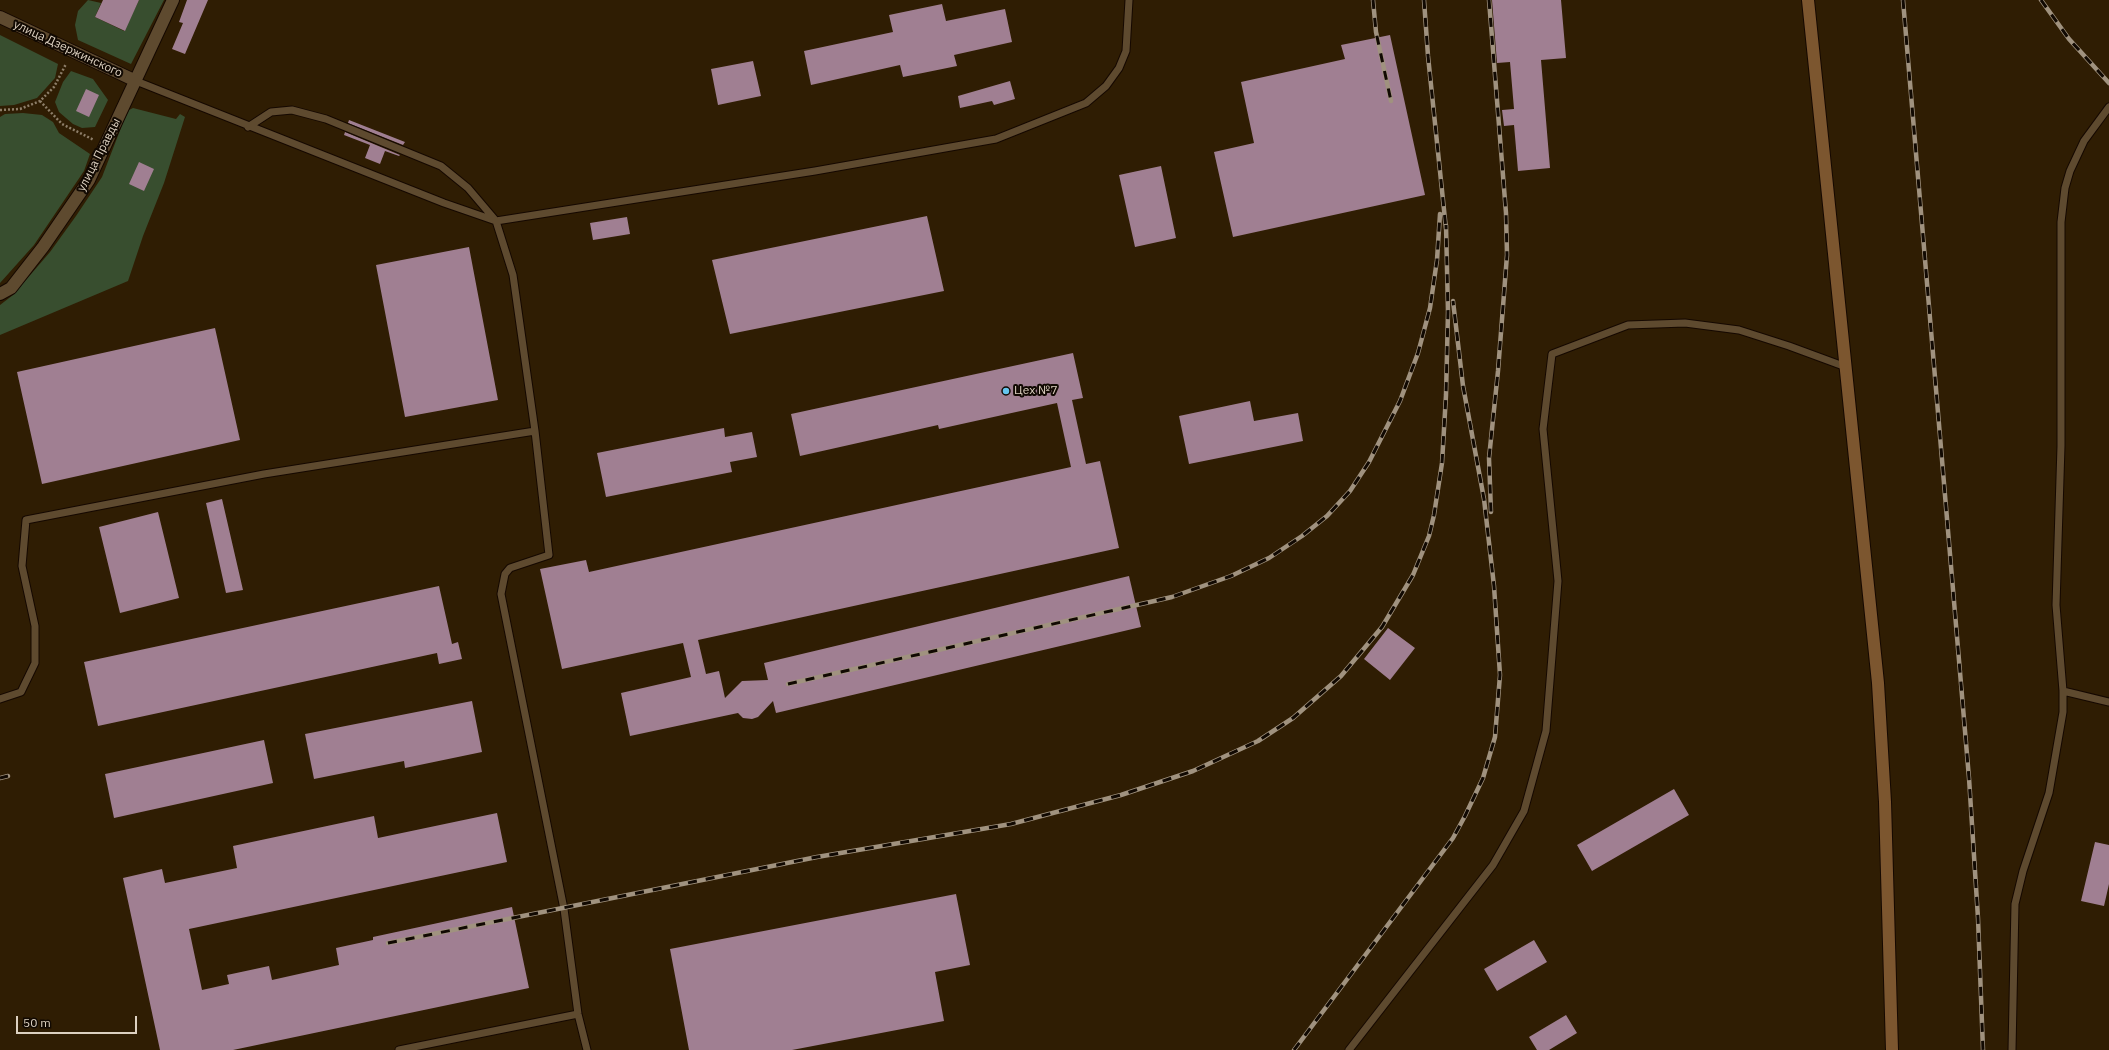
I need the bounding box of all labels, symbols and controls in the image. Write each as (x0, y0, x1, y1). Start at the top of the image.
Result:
street label: улица Дзержинского (11, 17, 125, 81)
street label: улица Правды (74, 116, 124, 194)
place label: Цех №7 (1014, 384, 1058, 398)
marker: Цех №7 (1001, 386, 1011, 396)
scale bar (18, 1008, 139, 1034)
text: 50 m (23, 1015, 51, 1030)

